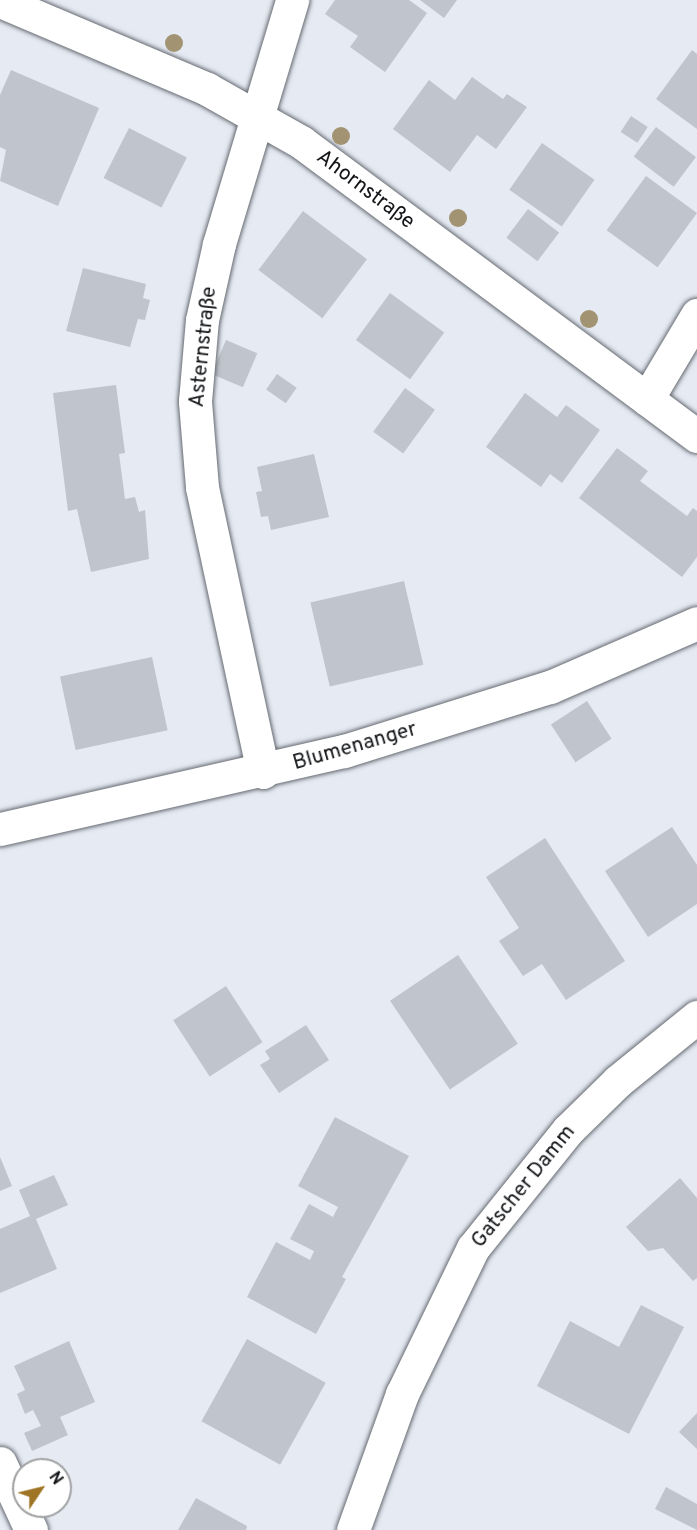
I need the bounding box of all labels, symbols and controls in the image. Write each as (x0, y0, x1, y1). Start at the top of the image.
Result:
street label: Ahornstraße (311, 145, 419, 235)
street label: Asternstraße (185, 285, 223, 409)
street label: Blumenanger (290, 717, 420, 777)
street label: Gatscher Damm (467, 1120, 581, 1254)
north arrow (12, 1458, 72, 1518)
text: N (44, 1468, 67, 1489)

